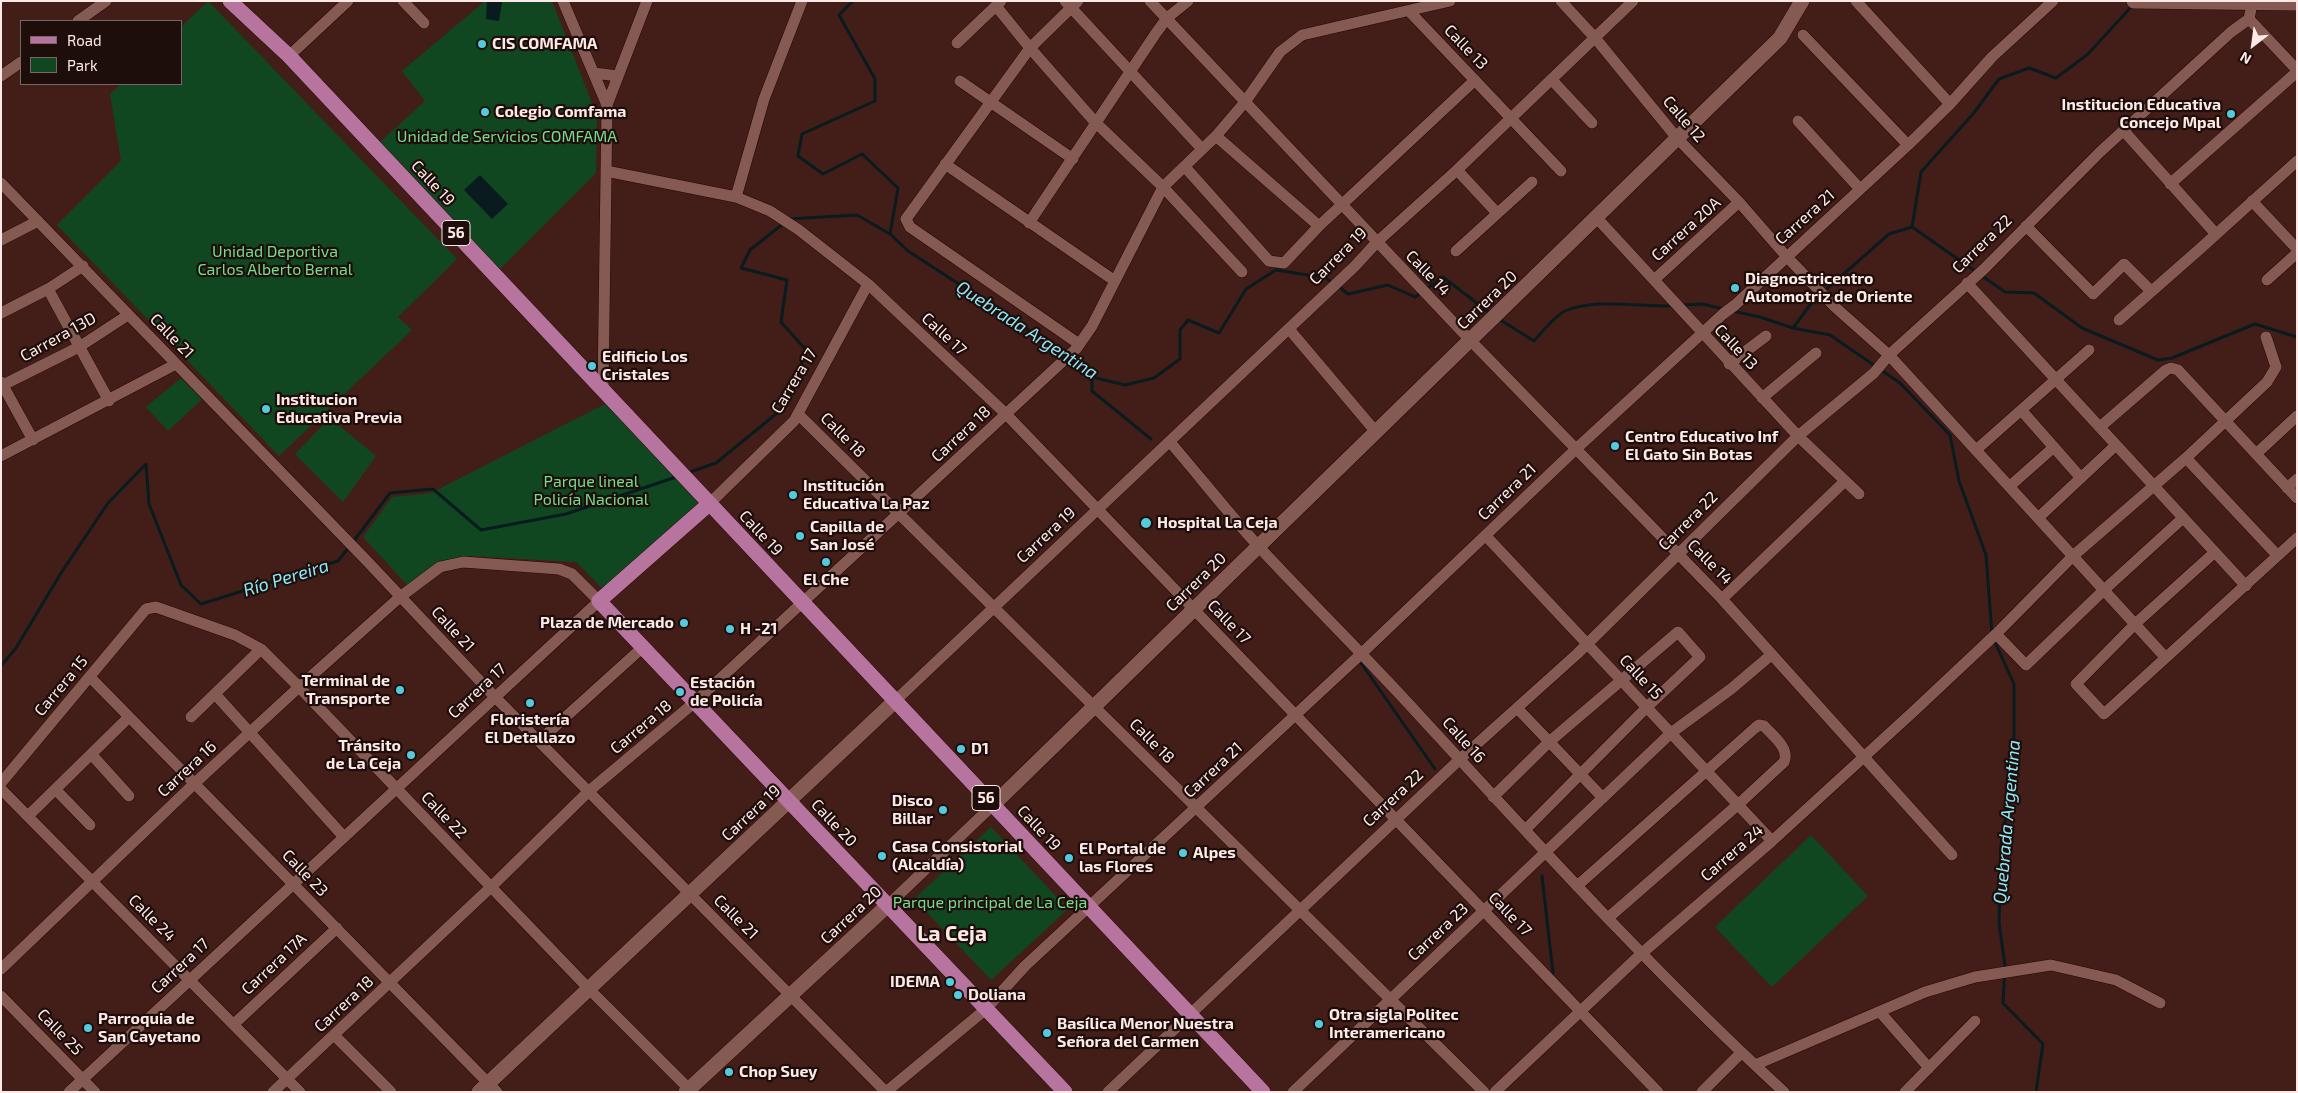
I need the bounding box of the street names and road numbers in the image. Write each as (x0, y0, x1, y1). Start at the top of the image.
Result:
street label: Calle 13 (1440, 21, 1492, 73)
street label: Calle 12 (1659, 92, 1709, 146)
street label: Calle 19 (407, 156, 459, 210)
street label: Carrera 21 (1771, 185, 1839, 249)
street label: Carrera 20A (1647, 193, 1725, 265)
street label: Carrera 22 (1948, 211, 2016, 277)
road number: 56 (442, 220, 470, 246)
street label: Carrera 19 (1305, 223, 1371, 289)
street label: Calle 14 (1402, 246, 1454, 300)
street label: Carrera 20 (1453, 267, 1521, 333)
street label: Carrera 13D (17, 308, 99, 366)
street label: Calle 17 (918, 309, 970, 359)
street label: Calle 21 (146, 310, 198, 362)
street label: Calle 13 (1710, 320, 1762, 374)
street label: Carrera 17 (767, 345, 821, 417)
street label: Carrera 18 (927, 402, 995, 466)
street label: Calle 18 (817, 409, 869, 461)
street label: Carrera 21 (1474, 460, 1540, 524)
street label: Carrera 22 (1654, 487, 1722, 555)
street label: Carrera 19 (1013, 503, 1079, 567)
street label: Calle 19 (735, 506, 787, 560)
street label: Calle 14 (1683, 535, 1737, 589)
street label: Carrera 20 (1162, 549, 1230, 615)
street label: Calle 17 (1203, 596, 1255, 648)
street label: Calle 21 (427, 602, 479, 656)
street label: Calle 15 (1615, 651, 1667, 703)
street label: Carrera 15 (30, 652, 92, 720)
street label: Carrera 17 (444, 659, 510, 723)
street label: Carrera 18 (606, 696, 676, 758)
street label: Calle 16 (1438, 713, 1490, 767)
street label: Calle 18 (1126, 715, 1178, 767)
street label: Carrera 16 (154, 737, 220, 801)
street label: Carrera 21 (1180, 738, 1246, 802)
street label: Carrera 22 (1359, 765, 1427, 831)
street label: Carrera 19 (718, 781, 784, 845)
road number: 56 (972, 786, 1000, 810)
street label: Calle 22 (417, 788, 471, 842)
street label: Calle 20 (807, 795, 861, 851)
street label: Calle 19 (1013, 801, 1065, 855)
street label: Carrera 24 (1697, 821, 1767, 885)
street label: Calle 23 (278, 846, 332, 900)
street label: Carrera 20 (816, 882, 886, 948)
street label: Calle 17 (1484, 888, 1536, 940)
street label: Calle 24 (125, 891, 179, 945)
street label: Calle 21 (710, 891, 762, 943)
street label: Carrera 23 (1404, 899, 1472, 965)
street label: Carrera 17A (238, 929, 310, 999)
street label: Carrera 17 (147, 934, 213, 998)
street label: Carrera 18 (310, 972, 378, 1036)
street label: Calle 25 (33, 1005, 87, 1059)

